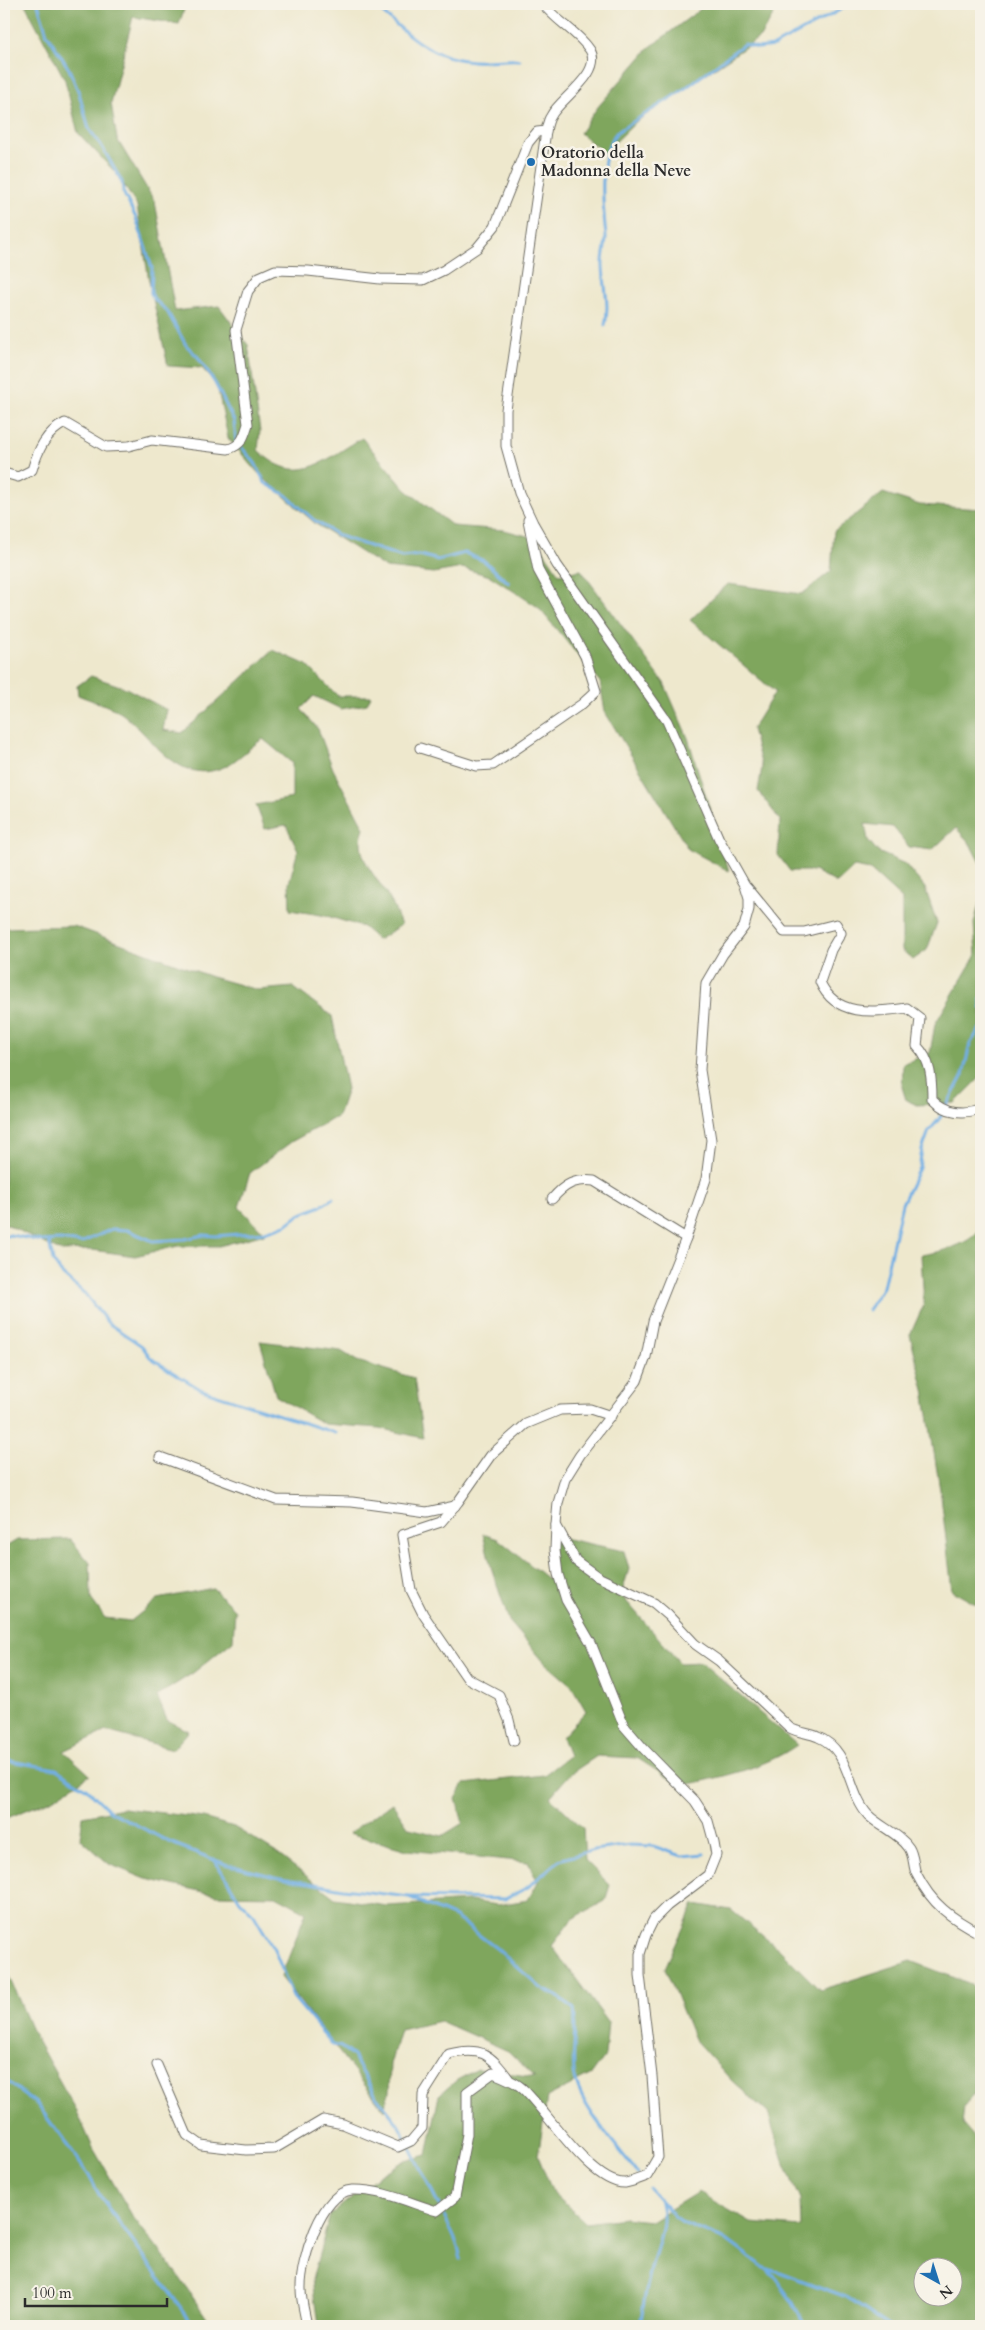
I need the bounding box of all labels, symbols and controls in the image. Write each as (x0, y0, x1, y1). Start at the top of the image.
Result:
place label: Oratorio della Madonna della Neve (541, 142, 691, 182)
marker: Oratorio della Madonna della Neve (525, 156, 537, 168)
north arrow (912, 2258, 962, 2308)
scale bar (25, 2275, 168, 2307)
text: N (935, 2281, 957, 2303)
text: 100 m (32, 2283, 72, 2303)

